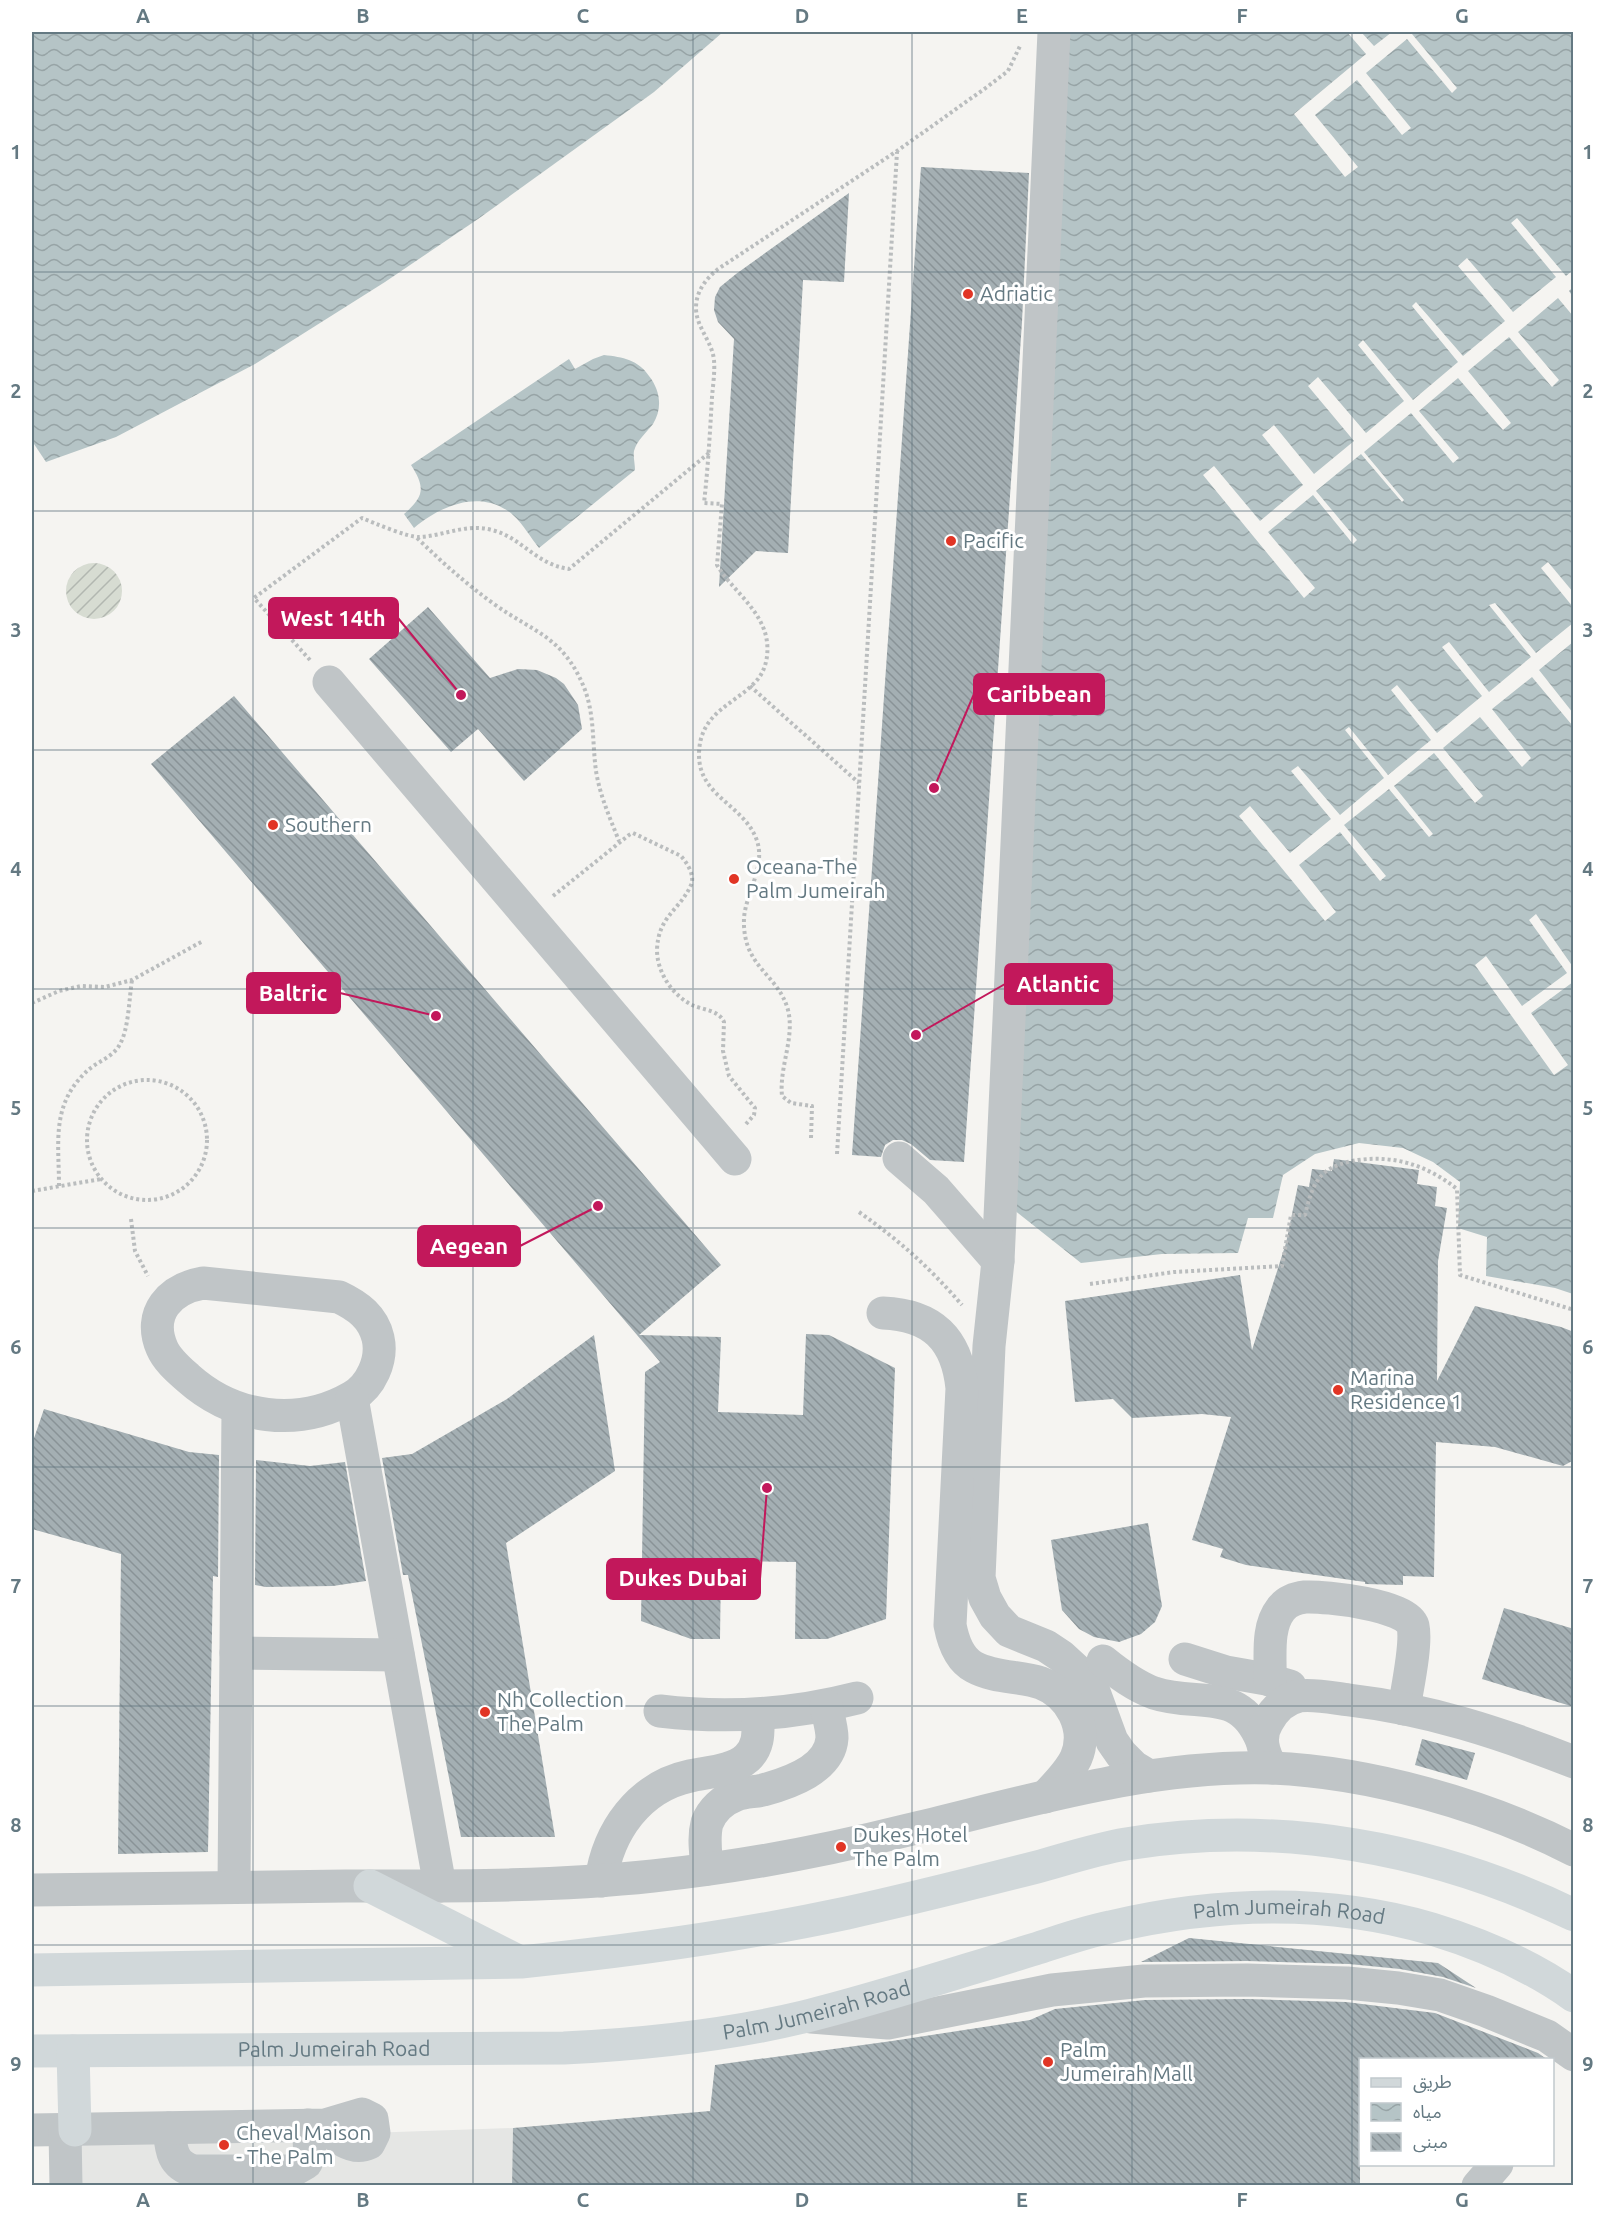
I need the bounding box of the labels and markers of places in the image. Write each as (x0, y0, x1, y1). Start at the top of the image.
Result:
place label: Adriatic (980, 281, 1053, 305)
marker: Adriatic (961, 287, 975, 301)
place label: Pacific (963, 528, 1024, 552)
marker: Pacific (944, 534, 958, 548)
callout: West 14th (269, 598, 398, 638)
callout: Caribbean (974, 674, 1104, 714)
place label: Southern (285, 812, 372, 836)
marker: Southern (266, 818, 280, 832)
place label: Oceana-The Palm Jumeirah (746, 854, 885, 902)
marker: Oceana-The Palm Jumeirah (727, 872, 741, 886)
callout: Atlantic (1005, 964, 1112, 1004)
callout: Baltric (247, 973, 340, 1013)
callout: Aegean (418, 1226, 520, 1266)
place label: Marina Residence 1 (1350, 1365, 1463, 1413)
marker: Marina Residence 1 (1331, 1383, 1345, 1397)
callout: Dukes Dubai (607, 1559, 760, 1599)
place label: Nh Collection The Palm (497, 1687, 624, 1735)
marker: Nh Collection The Palm (478, 1705, 492, 1719)
place label: Dukes Hotel The Palm (853, 1822, 968, 1870)
marker: Dukes Hotel The Palm (834, 1840, 848, 1854)
place label: Palm Jumeirah Mall (1060, 2037, 1193, 2085)
marker: Palm Jumeirah Mall (1041, 2055, 1055, 2069)
place label: Cheval Maison - The Palm (236, 2120, 371, 2168)
marker: Cheval Maison - The Palm (217, 2138, 231, 2152)

